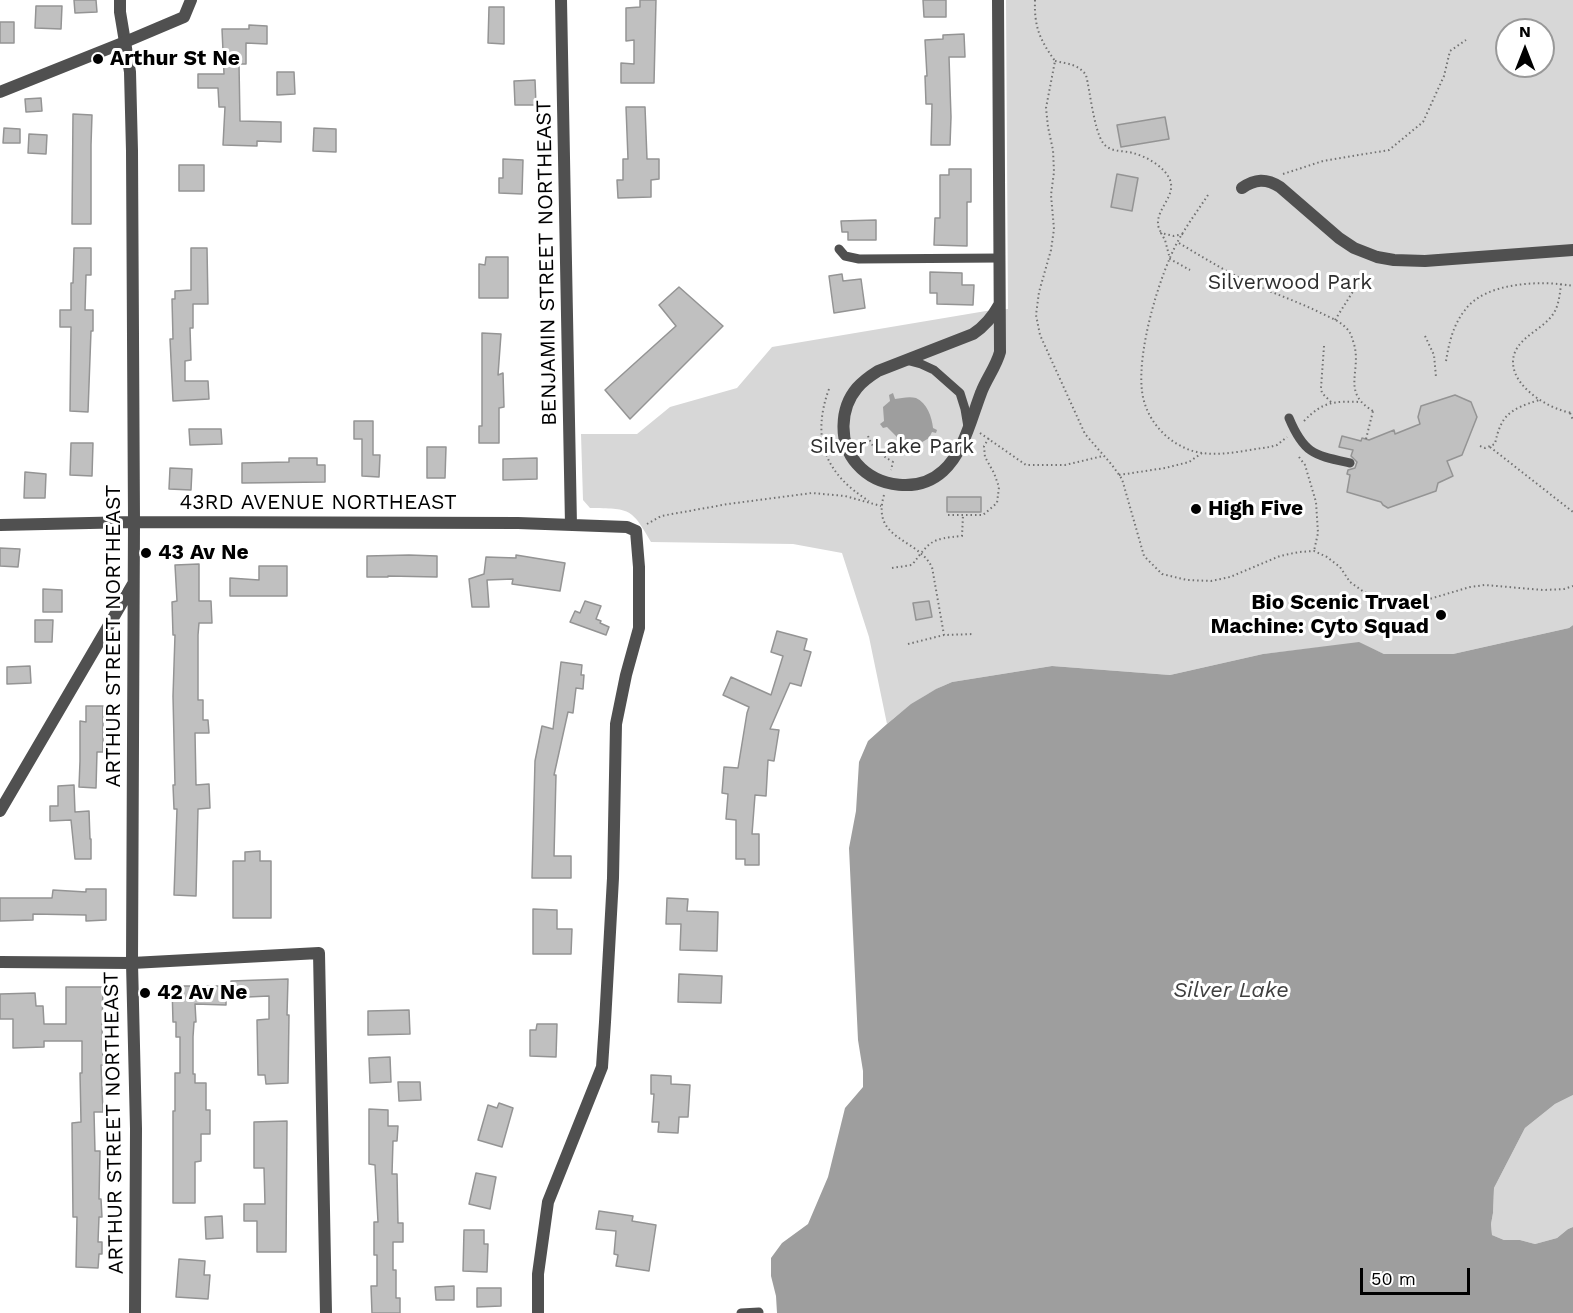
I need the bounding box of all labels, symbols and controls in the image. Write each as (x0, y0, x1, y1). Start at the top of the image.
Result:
north arrow (1495, 18, 1555, 78)
text: N (1519, 22, 1531, 41)
place label: Arthur St Ne (110, 46, 240, 72)
marker: Arthur St Ne (91, 52, 105, 66)
street label: BENJAMIN STREET NORTHEAST (532, 100, 562, 426)
park label: Silverwood Park (1208, 270, 1372, 296)
park label: Silver Lake Park (810, 434, 974, 460)
street label: ARTHUR STREET NORTHEAST (101, 485, 127, 787)
street label: 43RD AVENUE NORTHEAST (179, 490, 457, 516)
place label: High Five (1208, 496, 1303, 522)
marker: High Five (1189, 502, 1203, 516)
place label: 43 Av Ne (158, 540, 249, 566)
marker: 43 Av Ne (139, 546, 153, 560)
place label: Bio Scenic Trvael Machine: Cyto Squad (1210, 590, 1429, 640)
marker: Bio Scenic Trvael Machine: Cyto Squad (1434, 608, 1448, 622)
street label: ARTHUR STREET NORTHEAST (99, 971, 129, 1275)
water label: Silver Lake (1173, 978, 1289, 1004)
place label: 42 Av Ne (157, 980, 247, 1006)
marker: 42 Av Ne (138, 986, 152, 1000)
scale bar (1363, 1256, 1472, 1294)
text: 50 m (1371, 1268, 1416, 1289)

